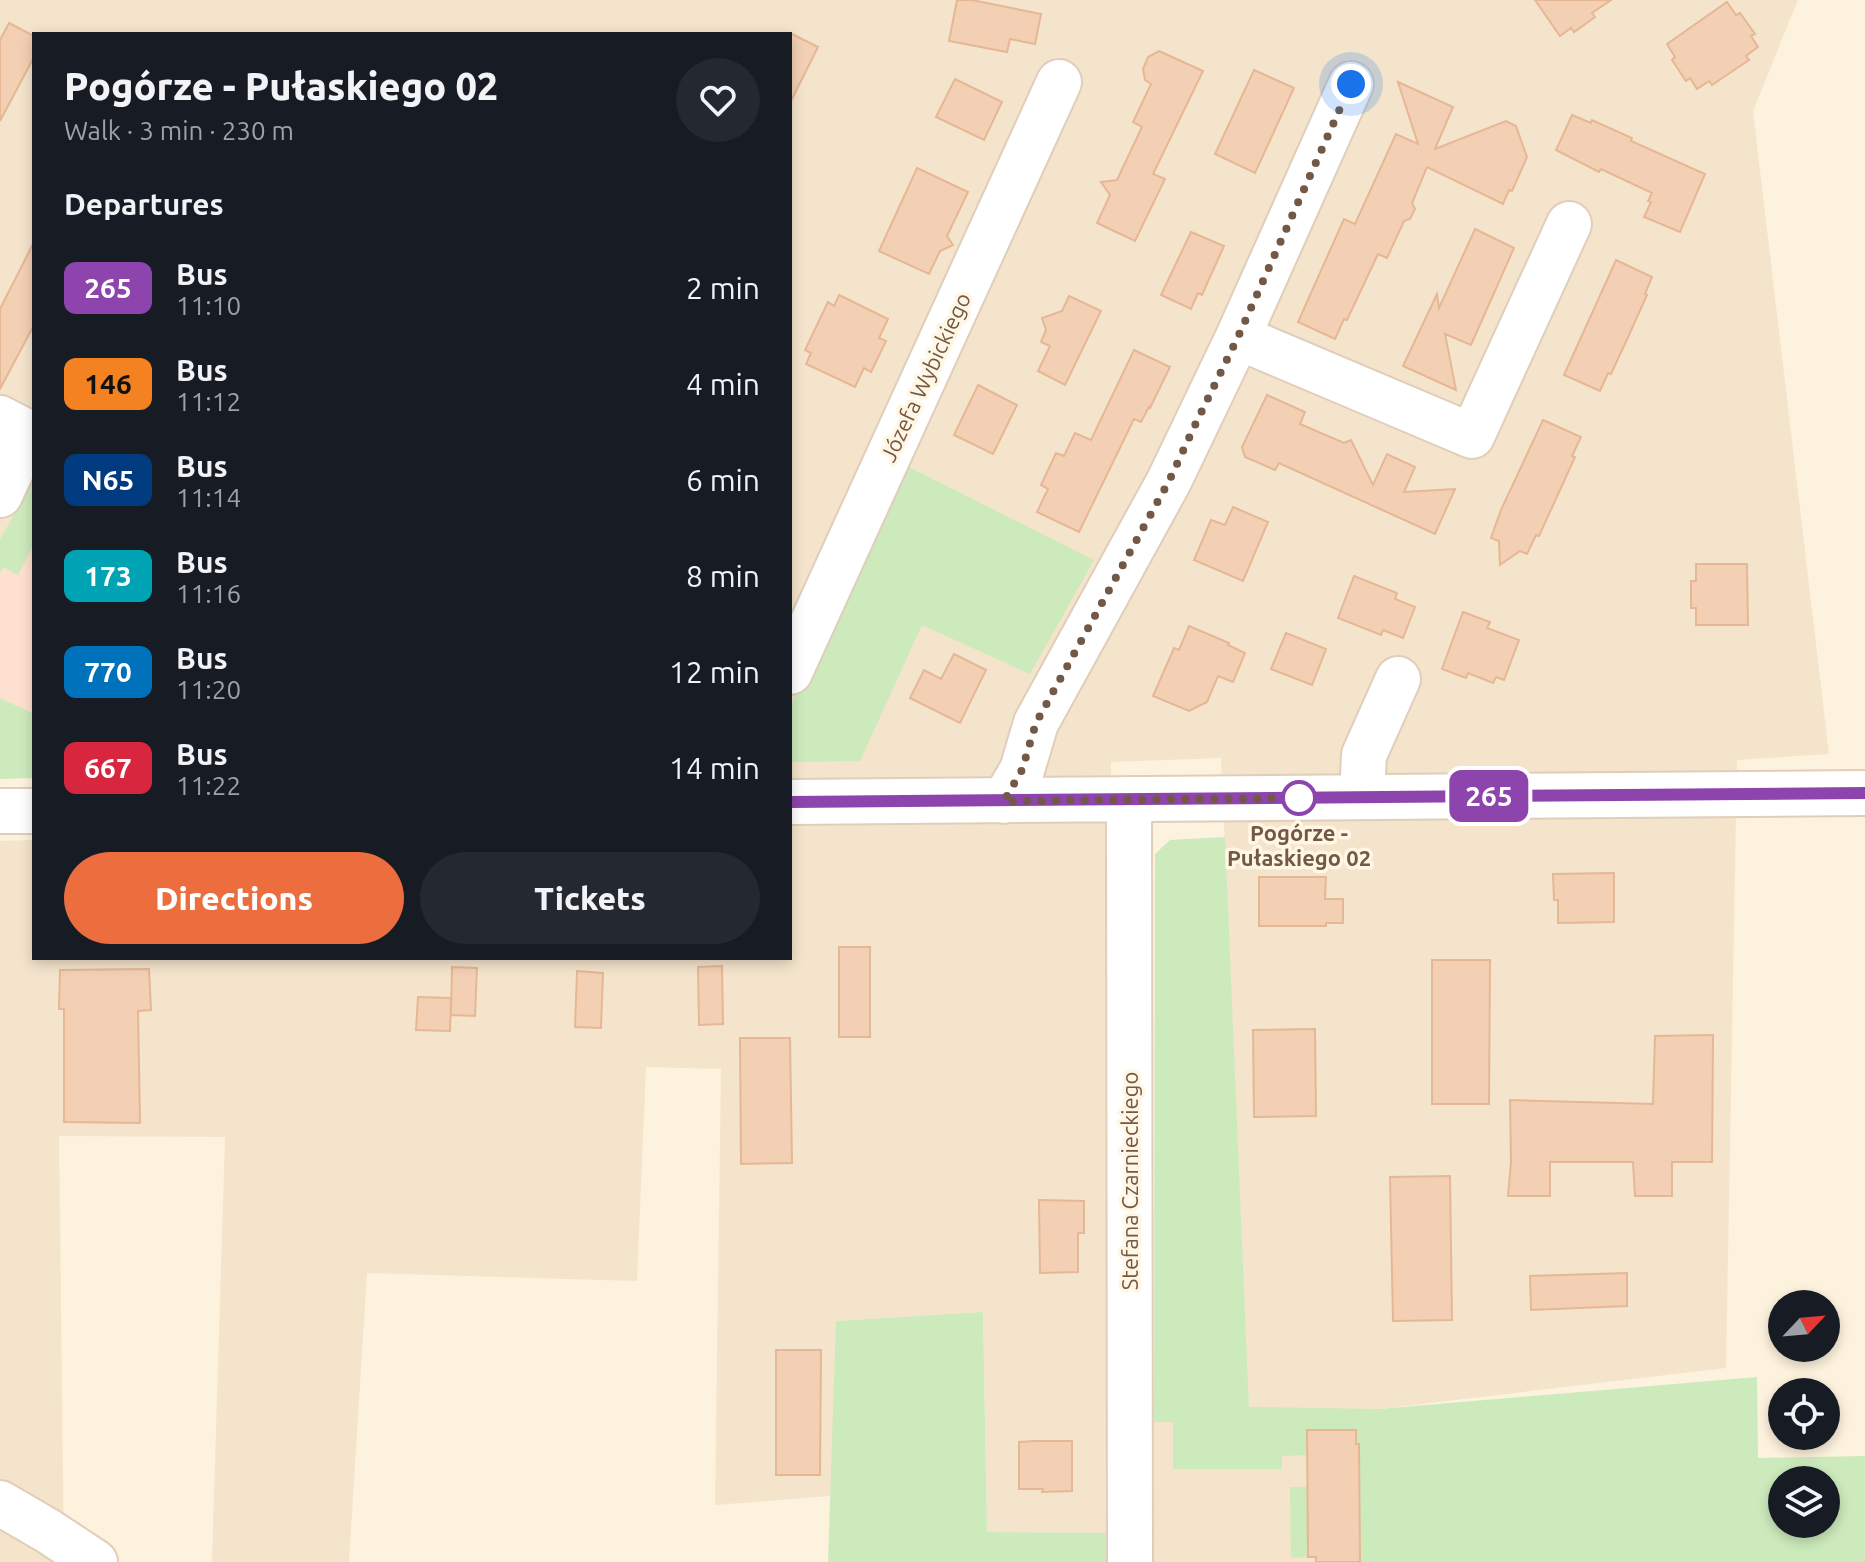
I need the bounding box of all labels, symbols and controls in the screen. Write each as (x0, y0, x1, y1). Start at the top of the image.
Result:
button: heart (676, 58, 760, 142)
your location (1331, 64, 1371, 104)
text: Pogórze - Pułaskiego 02 (64, 65, 498, 107)
text: Walk · 3 min · 230 m (64, 116, 294, 145)
text: Departures (64, 187, 224, 221)
text: Bus (176, 257, 228, 291)
text: 2 min (686, 271, 760, 305)
text: 265 (84, 272, 132, 303)
street label: Józefa Wybickiego (875, 288, 975, 466)
text: 11:10 (176, 291, 241, 320)
text: Bus (176, 353, 228, 387)
text: 4 min (686, 367, 760, 401)
text: 146 (84, 368, 132, 399)
text: 11:12 (176, 387, 241, 416)
text: Bus (176, 449, 228, 483)
text: 6 min (686, 463, 760, 497)
text: N65 (82, 464, 134, 495)
text: 11:14 (176, 483, 241, 512)
text: Bus (176, 545, 228, 579)
text: 8 min (686, 559, 760, 593)
text: 173 (84, 560, 132, 591)
text: 11:16 (176, 579, 241, 608)
text: Bus (176, 641, 228, 675)
text: 12 min (669, 655, 760, 689)
text: 770 (84, 656, 132, 687)
text: 11:20 (176, 675, 241, 704)
text: Bus (176, 737, 228, 771)
text: 14 min (669, 751, 760, 785)
text: 667 (84, 752, 132, 783)
line badge: 265 (1443, 770, 1535, 822)
text: 11:22 (176, 771, 241, 800)
text: 265 (1465, 780, 1513, 811)
marker: Pogórze - Pułaskiego 02 (1282, 781, 1316, 815)
place label: Pogórze - Pułaskiego 02 (1227, 820, 1371, 870)
button: Directions (64, 852, 404, 944)
button: Tickets (420, 852, 760, 944)
street label: Stefana Czarnieckiego (1117, 1072, 1142, 1290)
north arrow (1768, 1290, 1840, 1362)
map controls (1768, 1290, 1840, 1538)
button: locate (1768, 1378, 1840, 1450)
button: layers (1768, 1466, 1840, 1538)

